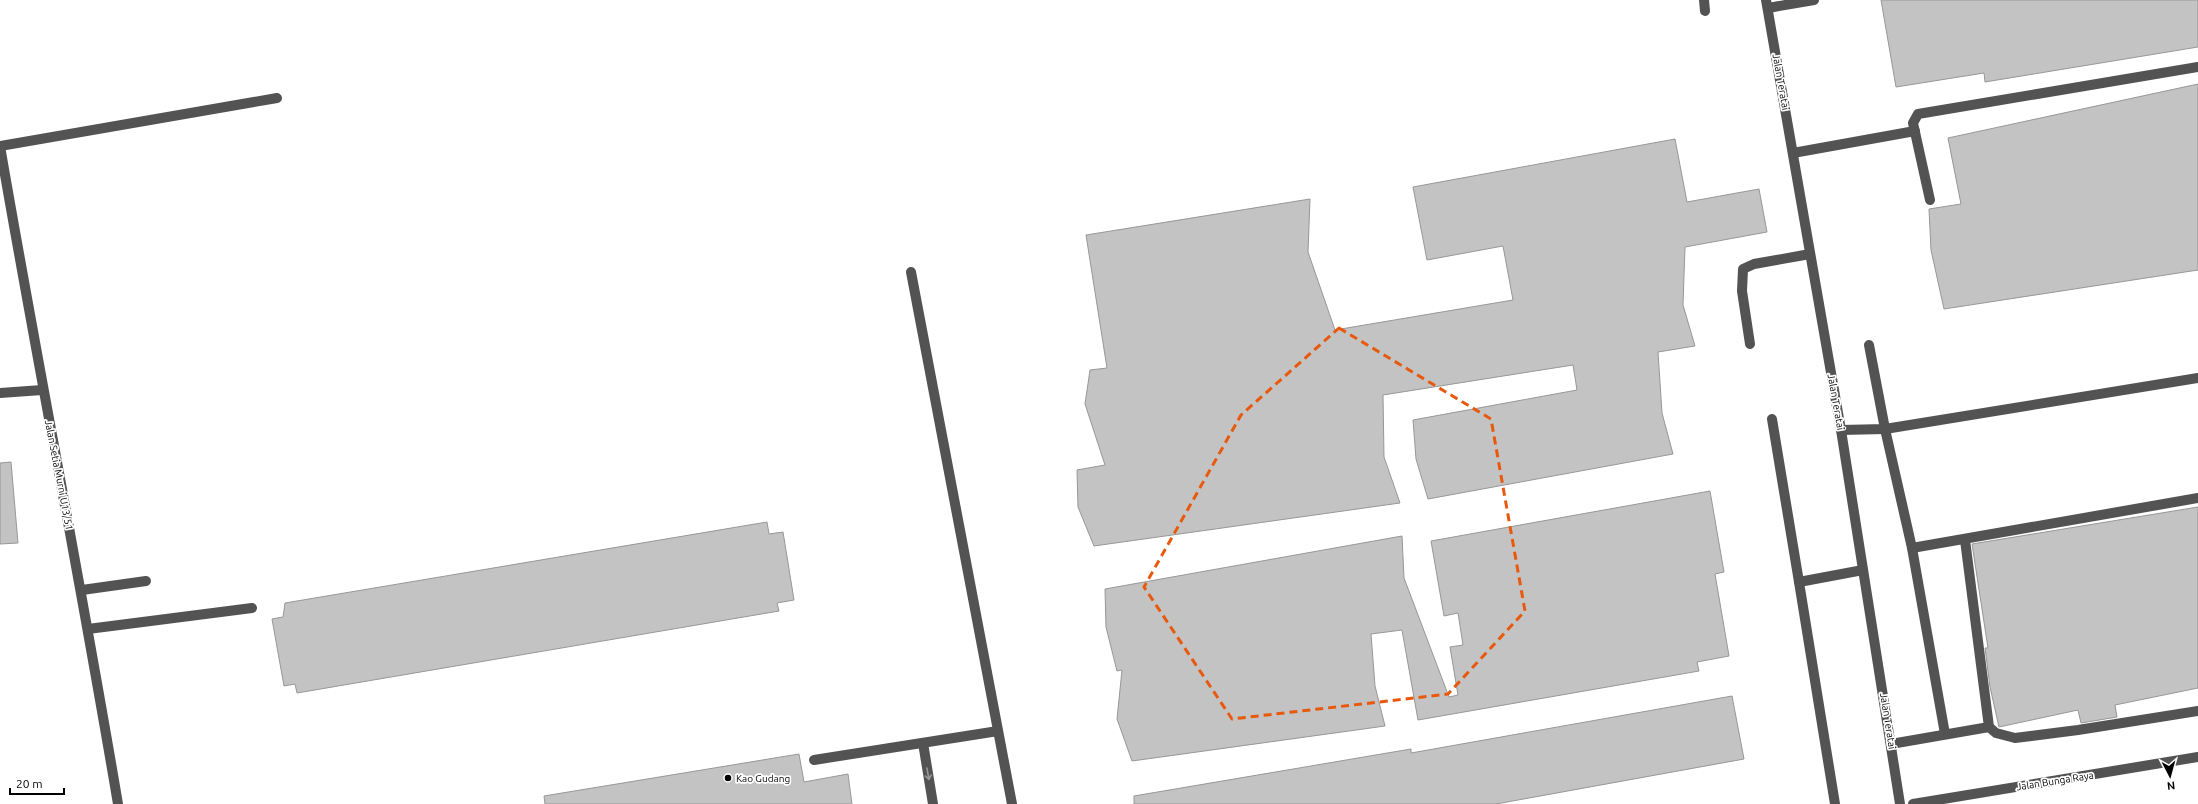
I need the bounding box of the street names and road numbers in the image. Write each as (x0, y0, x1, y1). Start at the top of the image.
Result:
street label: Jalan Teratai (1771, 53, 1791, 111)
street label: Jalan Teratai (1826, 373, 1846, 431)
street label: Jalan Setia Murni U13/51 (43, 419, 75, 531)
street label: Jalan Teratai (1878, 692, 1898, 750)
street label: Jalan Bunga Raya (2016, 769, 2094, 793)

